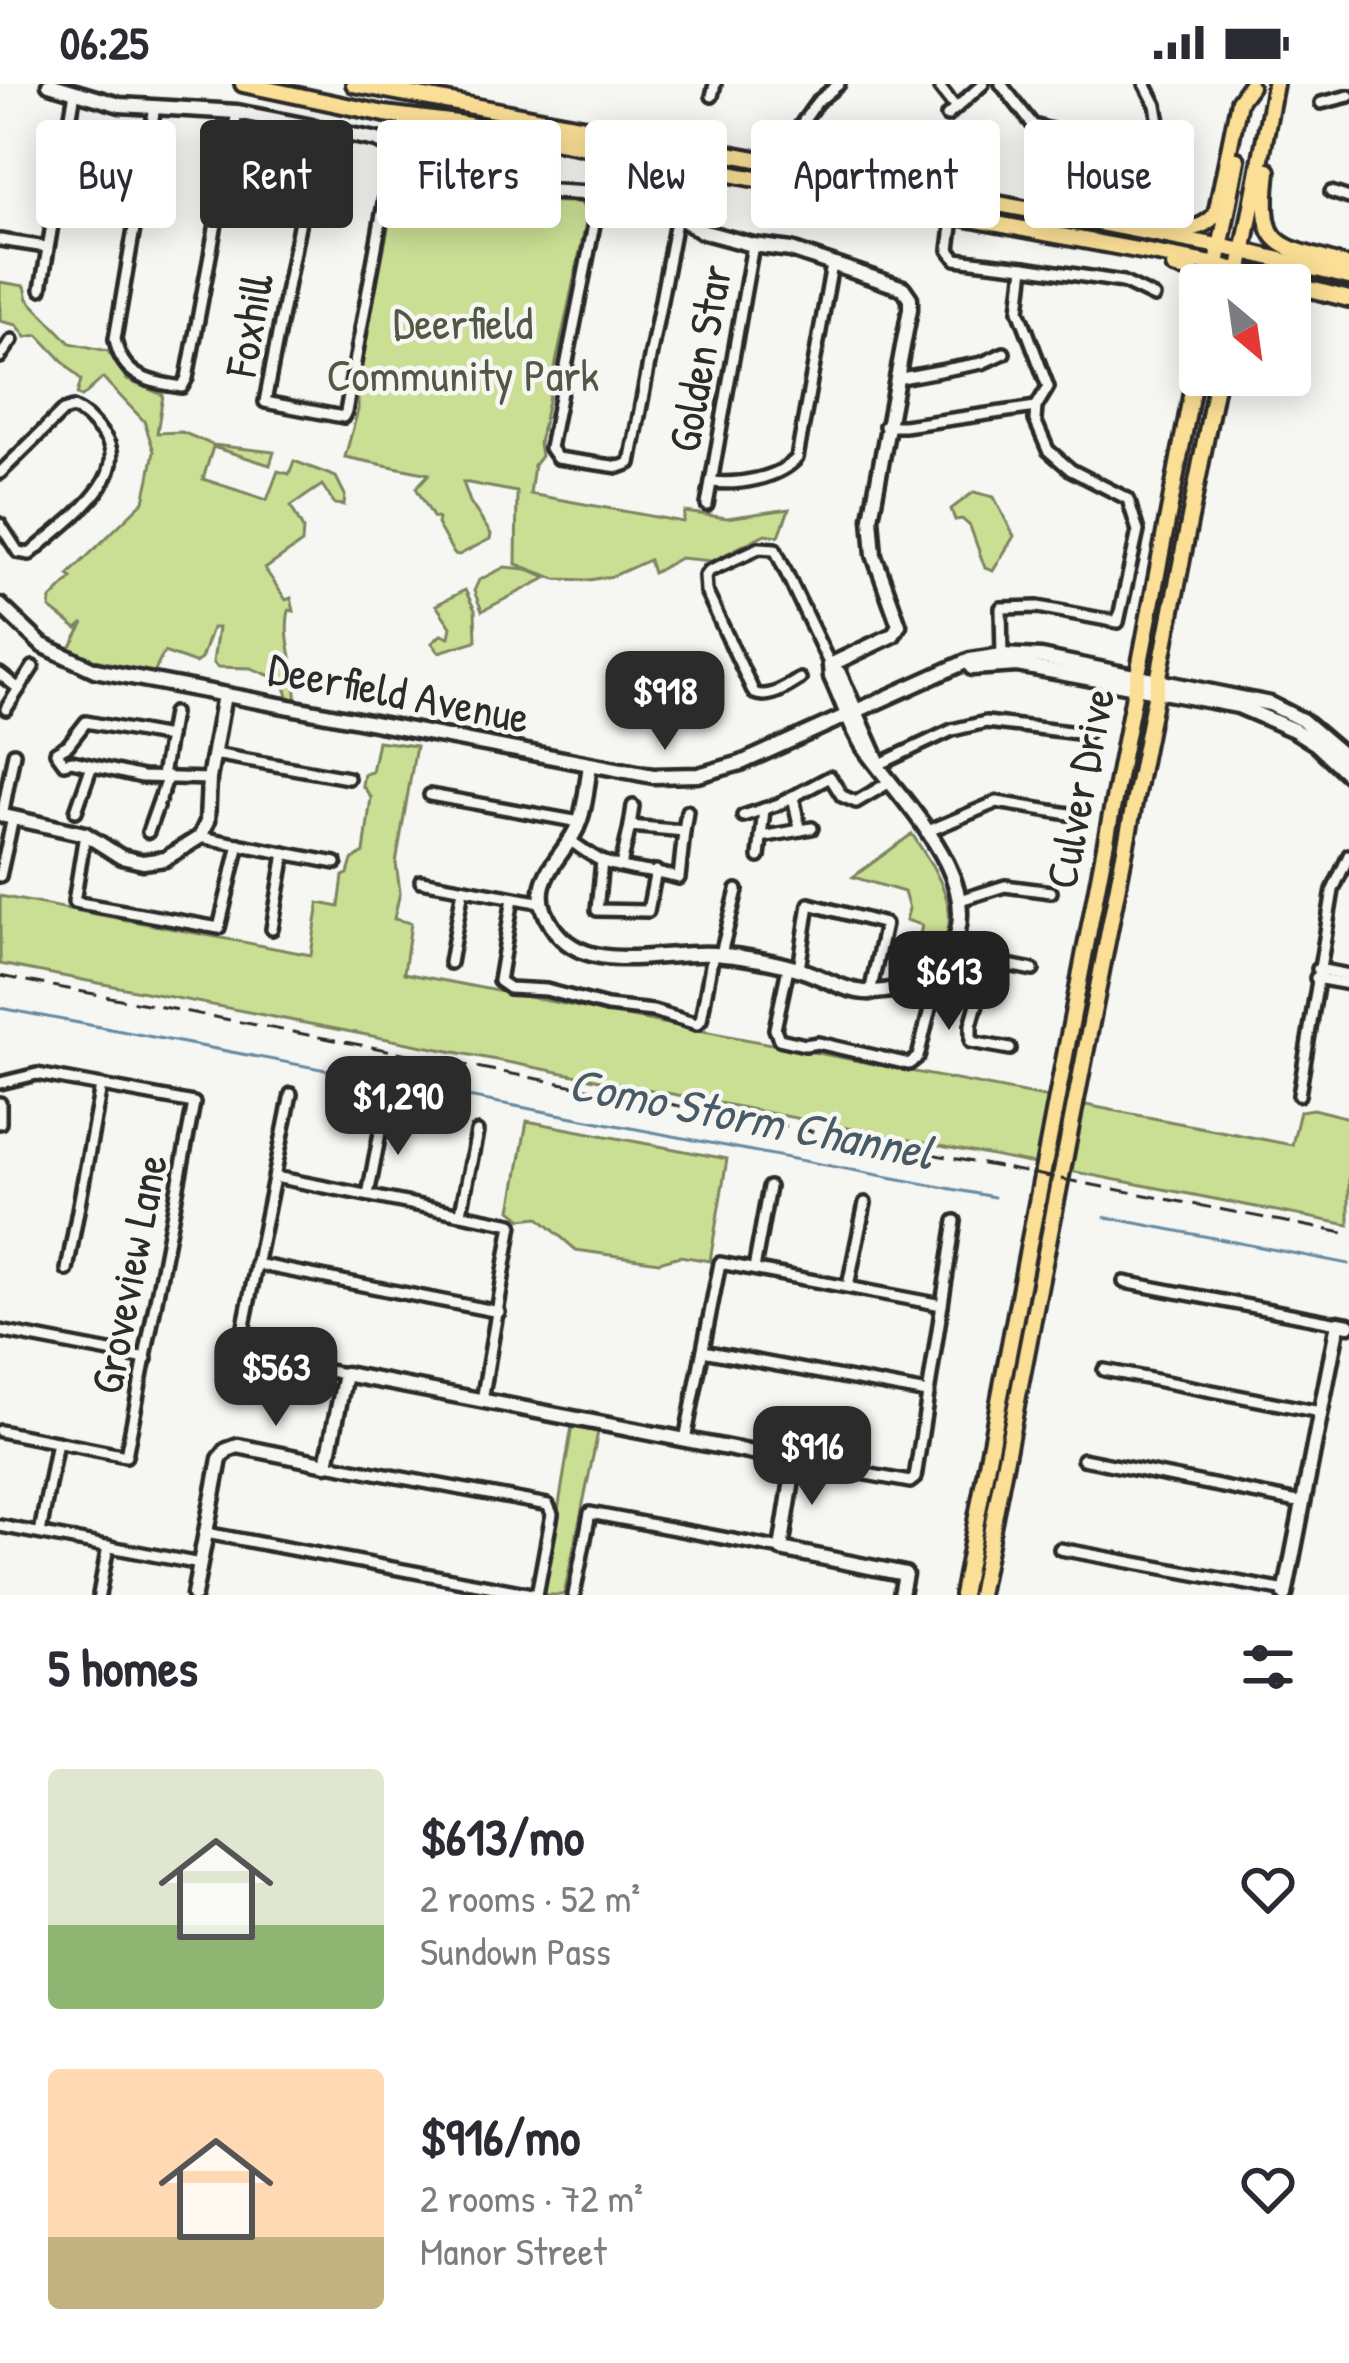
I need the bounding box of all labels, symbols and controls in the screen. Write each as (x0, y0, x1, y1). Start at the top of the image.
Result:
text: 06:25 (60, 12, 149, 73)
chip: Buy (36, 120, 176, 228)
chip: Rent (200, 120, 353, 228)
chip: Filters (377, 120, 561, 228)
chip: New (585, 120, 727, 228)
chip: Apartment (751, 120, 1000, 228)
chip: House (1024, 120, 1194, 228)
street label: Golden Star (653, 260, 745, 456)
north arrow (1179, 264, 1311, 396)
map controls (1179, 264, 1311, 396)
street label: Foxhill (209, 268, 287, 382)
park label: Deerfield Community Park (327, 292, 599, 405)
street label: Deerfield Avenue (263, 637, 535, 747)
pin: $918 (594, 651, 736, 753)
text: $918 (632, 663, 698, 716)
street label: Culver Drive (1030, 683, 1128, 893)
pin: $613 (878, 931, 1020, 1033)
text: $613 (916, 943, 982, 996)
water label: Como Storm Channel (564, 1050, 941, 1185)
pin: $1,290 (300, 1056, 496, 1158)
text: $1,290 (352, 1068, 444, 1121)
street label: Groveview Lane (75, 1149, 181, 1399)
pin: $563 (205, 1327, 347, 1429)
text: $563 (241, 1339, 311, 1392)
pin: $916 (741, 1406, 883, 1508)
text: $916 (780, 1418, 844, 1471)
text: 5 homes (48, 1633, 198, 1702)
icon: filters (1235, 1634, 1301, 1700)
text: $613/mo (420, 1802, 584, 1871)
icon: home (144, 1817, 288, 1961)
icon: heart (1235, 1856, 1301, 1922)
text: 2 rooms · 52 m² (420, 1871, 640, 1924)
text: Sundown Pass (420, 1924, 611, 1977)
text: $916/mo (420, 2102, 580, 2171)
icon: home (144, 2117, 288, 2261)
icon: heart (1235, 2156, 1301, 2222)
text: 2 rooms · 72 m² (420, 2171, 643, 2224)
text: Manor Street (420, 2224, 607, 2277)

